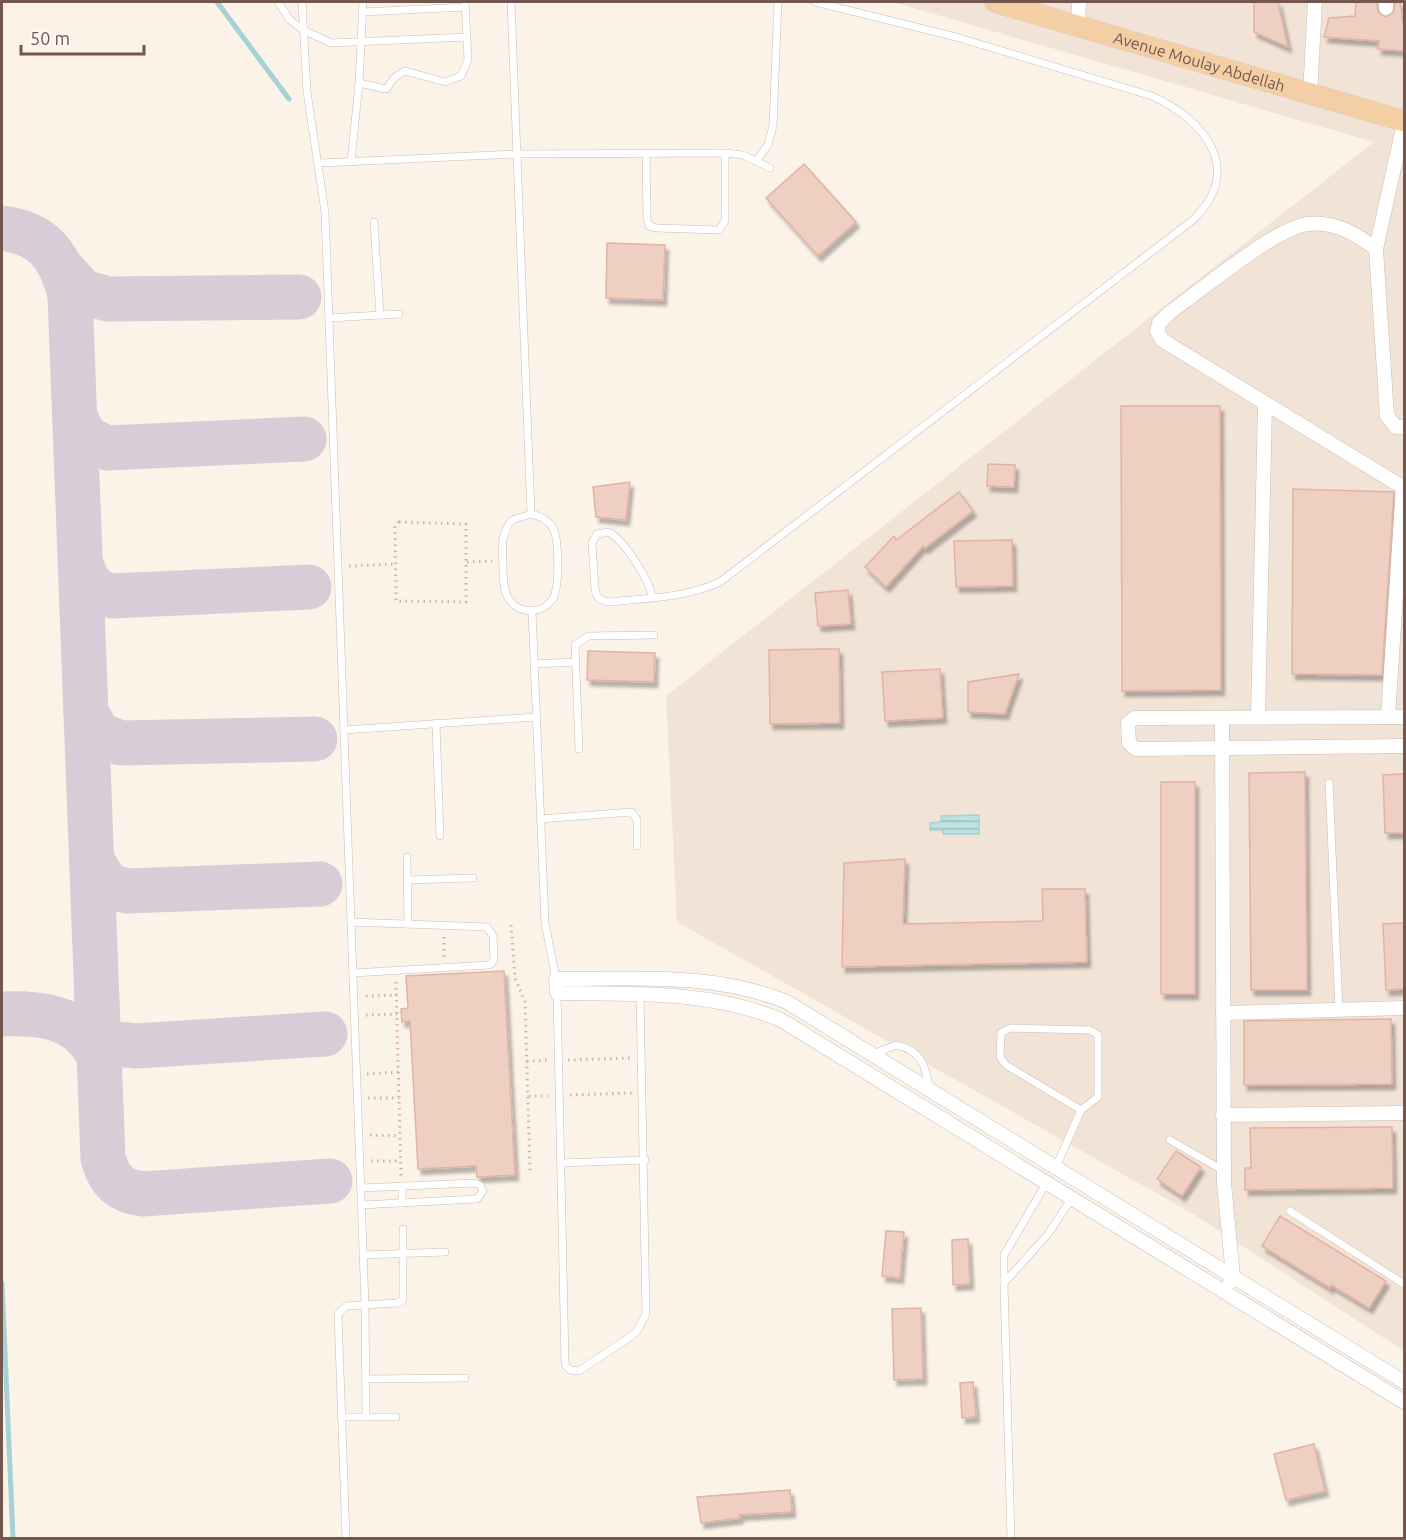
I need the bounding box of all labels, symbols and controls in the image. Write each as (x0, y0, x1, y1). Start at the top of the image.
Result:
scale bar (21, 18, 144, 56)
text: 50 m (30, 28, 70, 48)
street label: Avenue Moulay Abdellah (1112, 28, 1287, 95)

